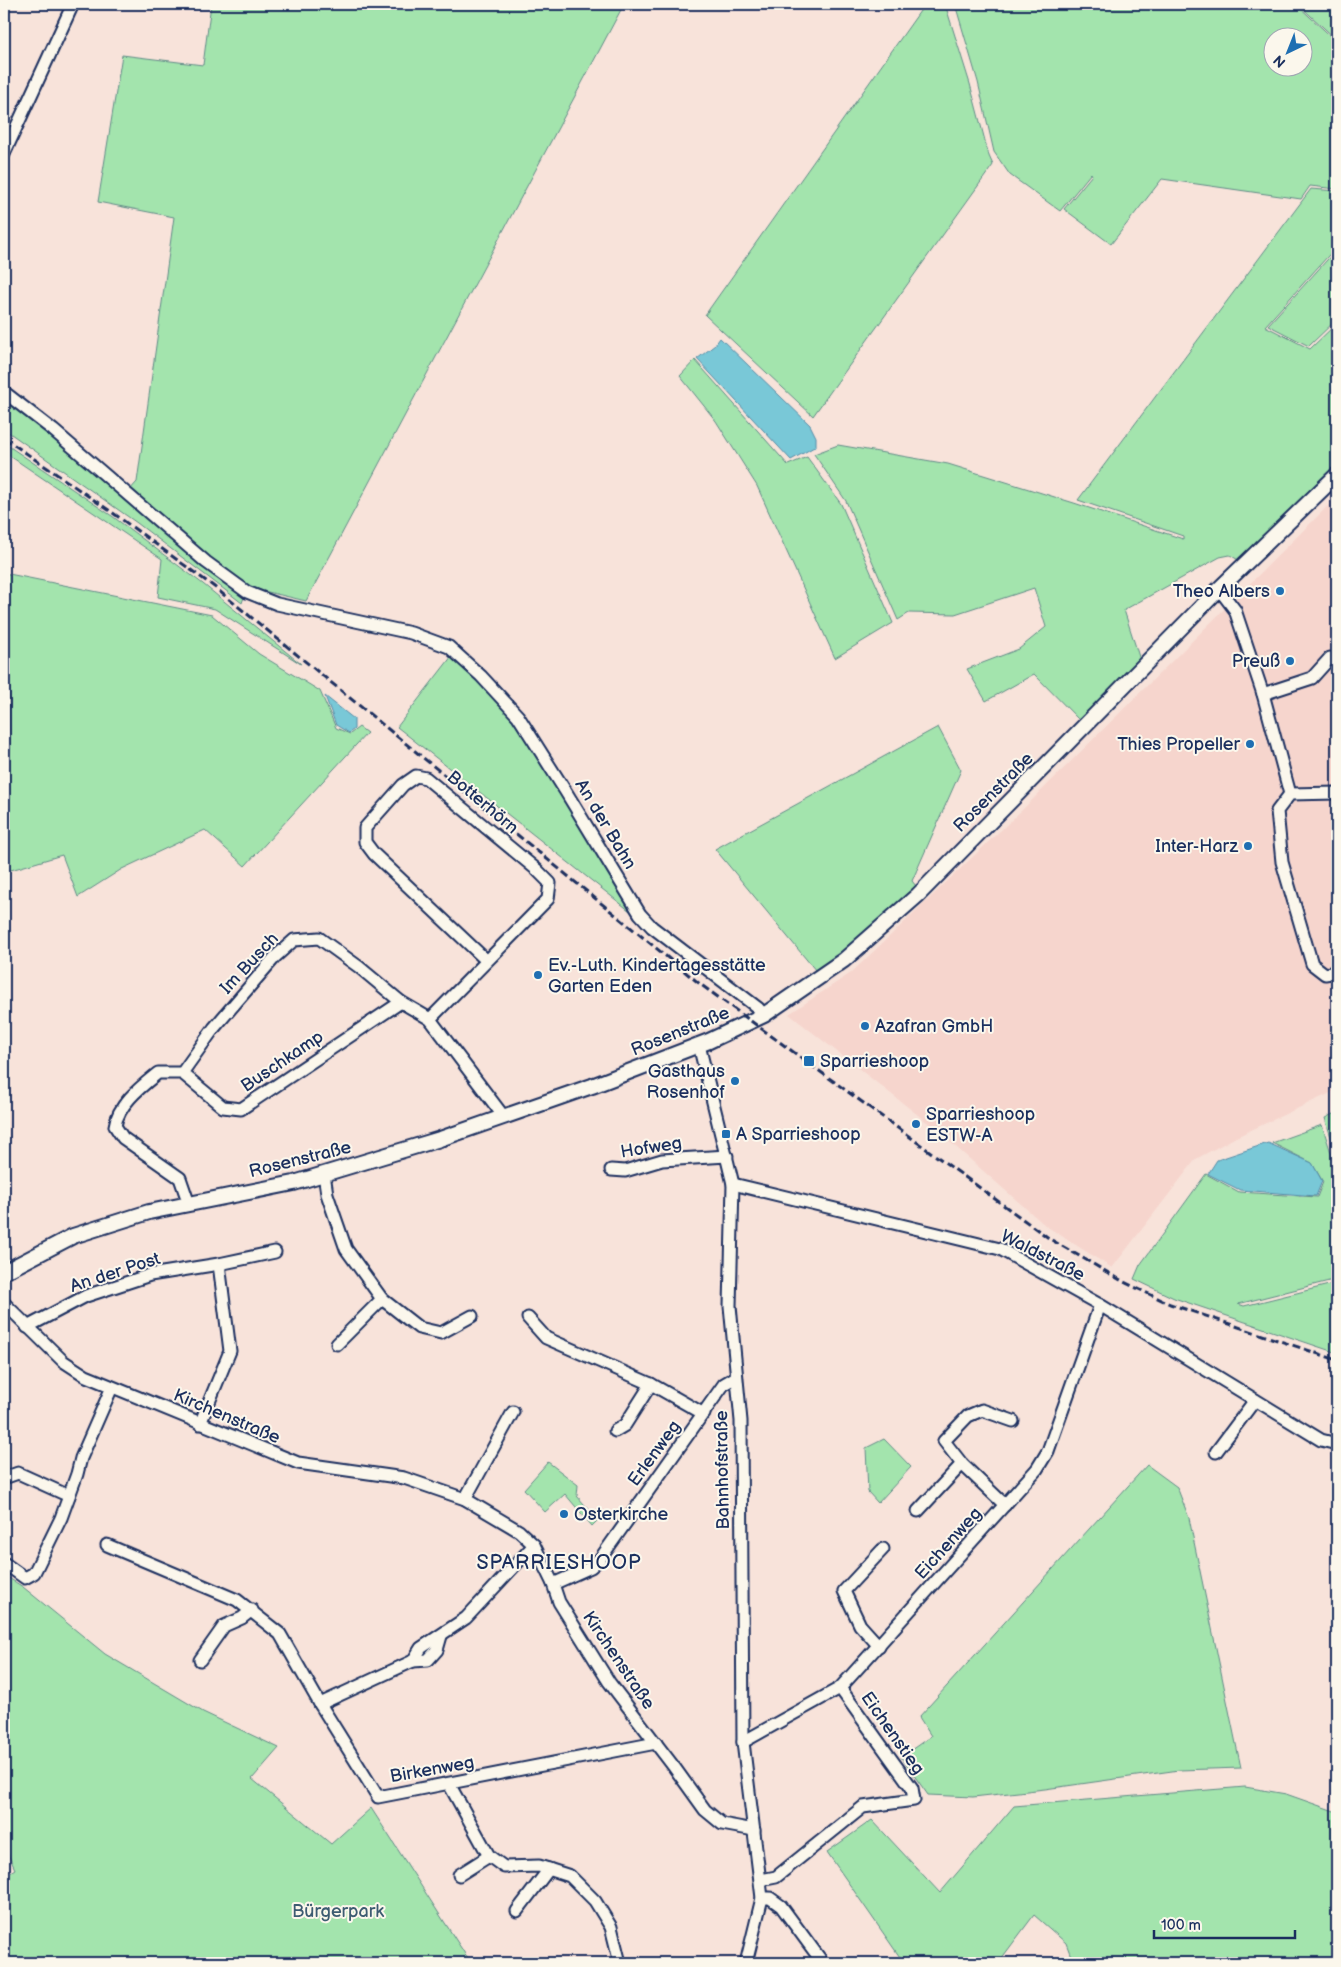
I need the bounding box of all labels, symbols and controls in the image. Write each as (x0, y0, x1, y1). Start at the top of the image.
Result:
north arrow (1264, 28, 1314, 78)
text: N (1270, 51, 1289, 71)
place label: Theo Albers (1173, 581, 1270, 602)
marker: Theo Albers (1274, 585, 1286, 597)
place label: Preuß (1232, 651, 1280, 672)
marker: Preuß (1284, 655, 1296, 667)
place label: Thies Propeller (1117, 734, 1240, 755)
marker: Thies Propeller (1244, 738, 1256, 750)
street label: Rosenstraße (949, 748, 1038, 837)
street label: Botterhörn (443, 766, 523, 838)
street label: An der Bahn (571, 776, 641, 873)
place label: Inter-Harz (1155, 836, 1238, 857)
marker: Inter-Harz (1242, 840, 1254, 852)
street label: Im Busch (216, 928, 283, 998)
place label: Ev.-Luth. Kindertagesstätte Garten Eden (548, 955, 766, 997)
marker: Ev.-Luth. Kindertagesstätte Garten Eden (532, 969, 544, 981)
street label: Rosenstraße (628, 1002, 733, 1061)
place label: Azafran GmbH (875, 1016, 993, 1037)
marker: Azafran GmbH (859, 1020, 871, 1032)
street label: Buschkamp (237, 1026, 327, 1097)
place label: Sparrieshoop (820, 1051, 929, 1072)
marker: Sparrieshoop (802, 1054, 816, 1068)
place label: Gasthaus Rosenhof (647, 1061, 725, 1103)
marker: Gasthaus Rosenhof (729, 1075, 741, 1087)
place label: Sparrieshoop ESTW-A (926, 1104, 1035, 1146)
marker: Sparrieshoop ESTW-A (910, 1118, 922, 1130)
place label: A Sparrieshoop (736, 1124, 861, 1145)
marker: A Sparrieshoop (720, 1128, 732, 1140)
street label: Hofweg (619, 1132, 683, 1163)
street label: Rosenstraße (247, 1137, 354, 1182)
street label: Waldstraße (997, 1225, 1088, 1286)
street label: An der Post (67, 1248, 163, 1297)
street label: Kirchenstraße (170, 1385, 284, 1448)
street label: Bahnhofstraße (711, 1410, 734, 1530)
street label: Erlenweg (624, 1416, 685, 1490)
street label: Eichenweg (911, 1503, 986, 1584)
place label: Osterkirche (574, 1504, 668, 1525)
marker: Osterkirche (558, 1508, 570, 1520)
district label: SPARRIESHOOP (477, 1551, 641, 1575)
street label: Kirchenstraße (578, 1607, 659, 1714)
street label: Eichenstieg (856, 1688, 929, 1779)
street label: Birkenweg (388, 1752, 476, 1787)
park label: Bürgerpark (292, 1901, 384, 1922)
scale bar (1154, 1907, 1295, 1939)
text: 100 m (1161, 1916, 1201, 1935)

